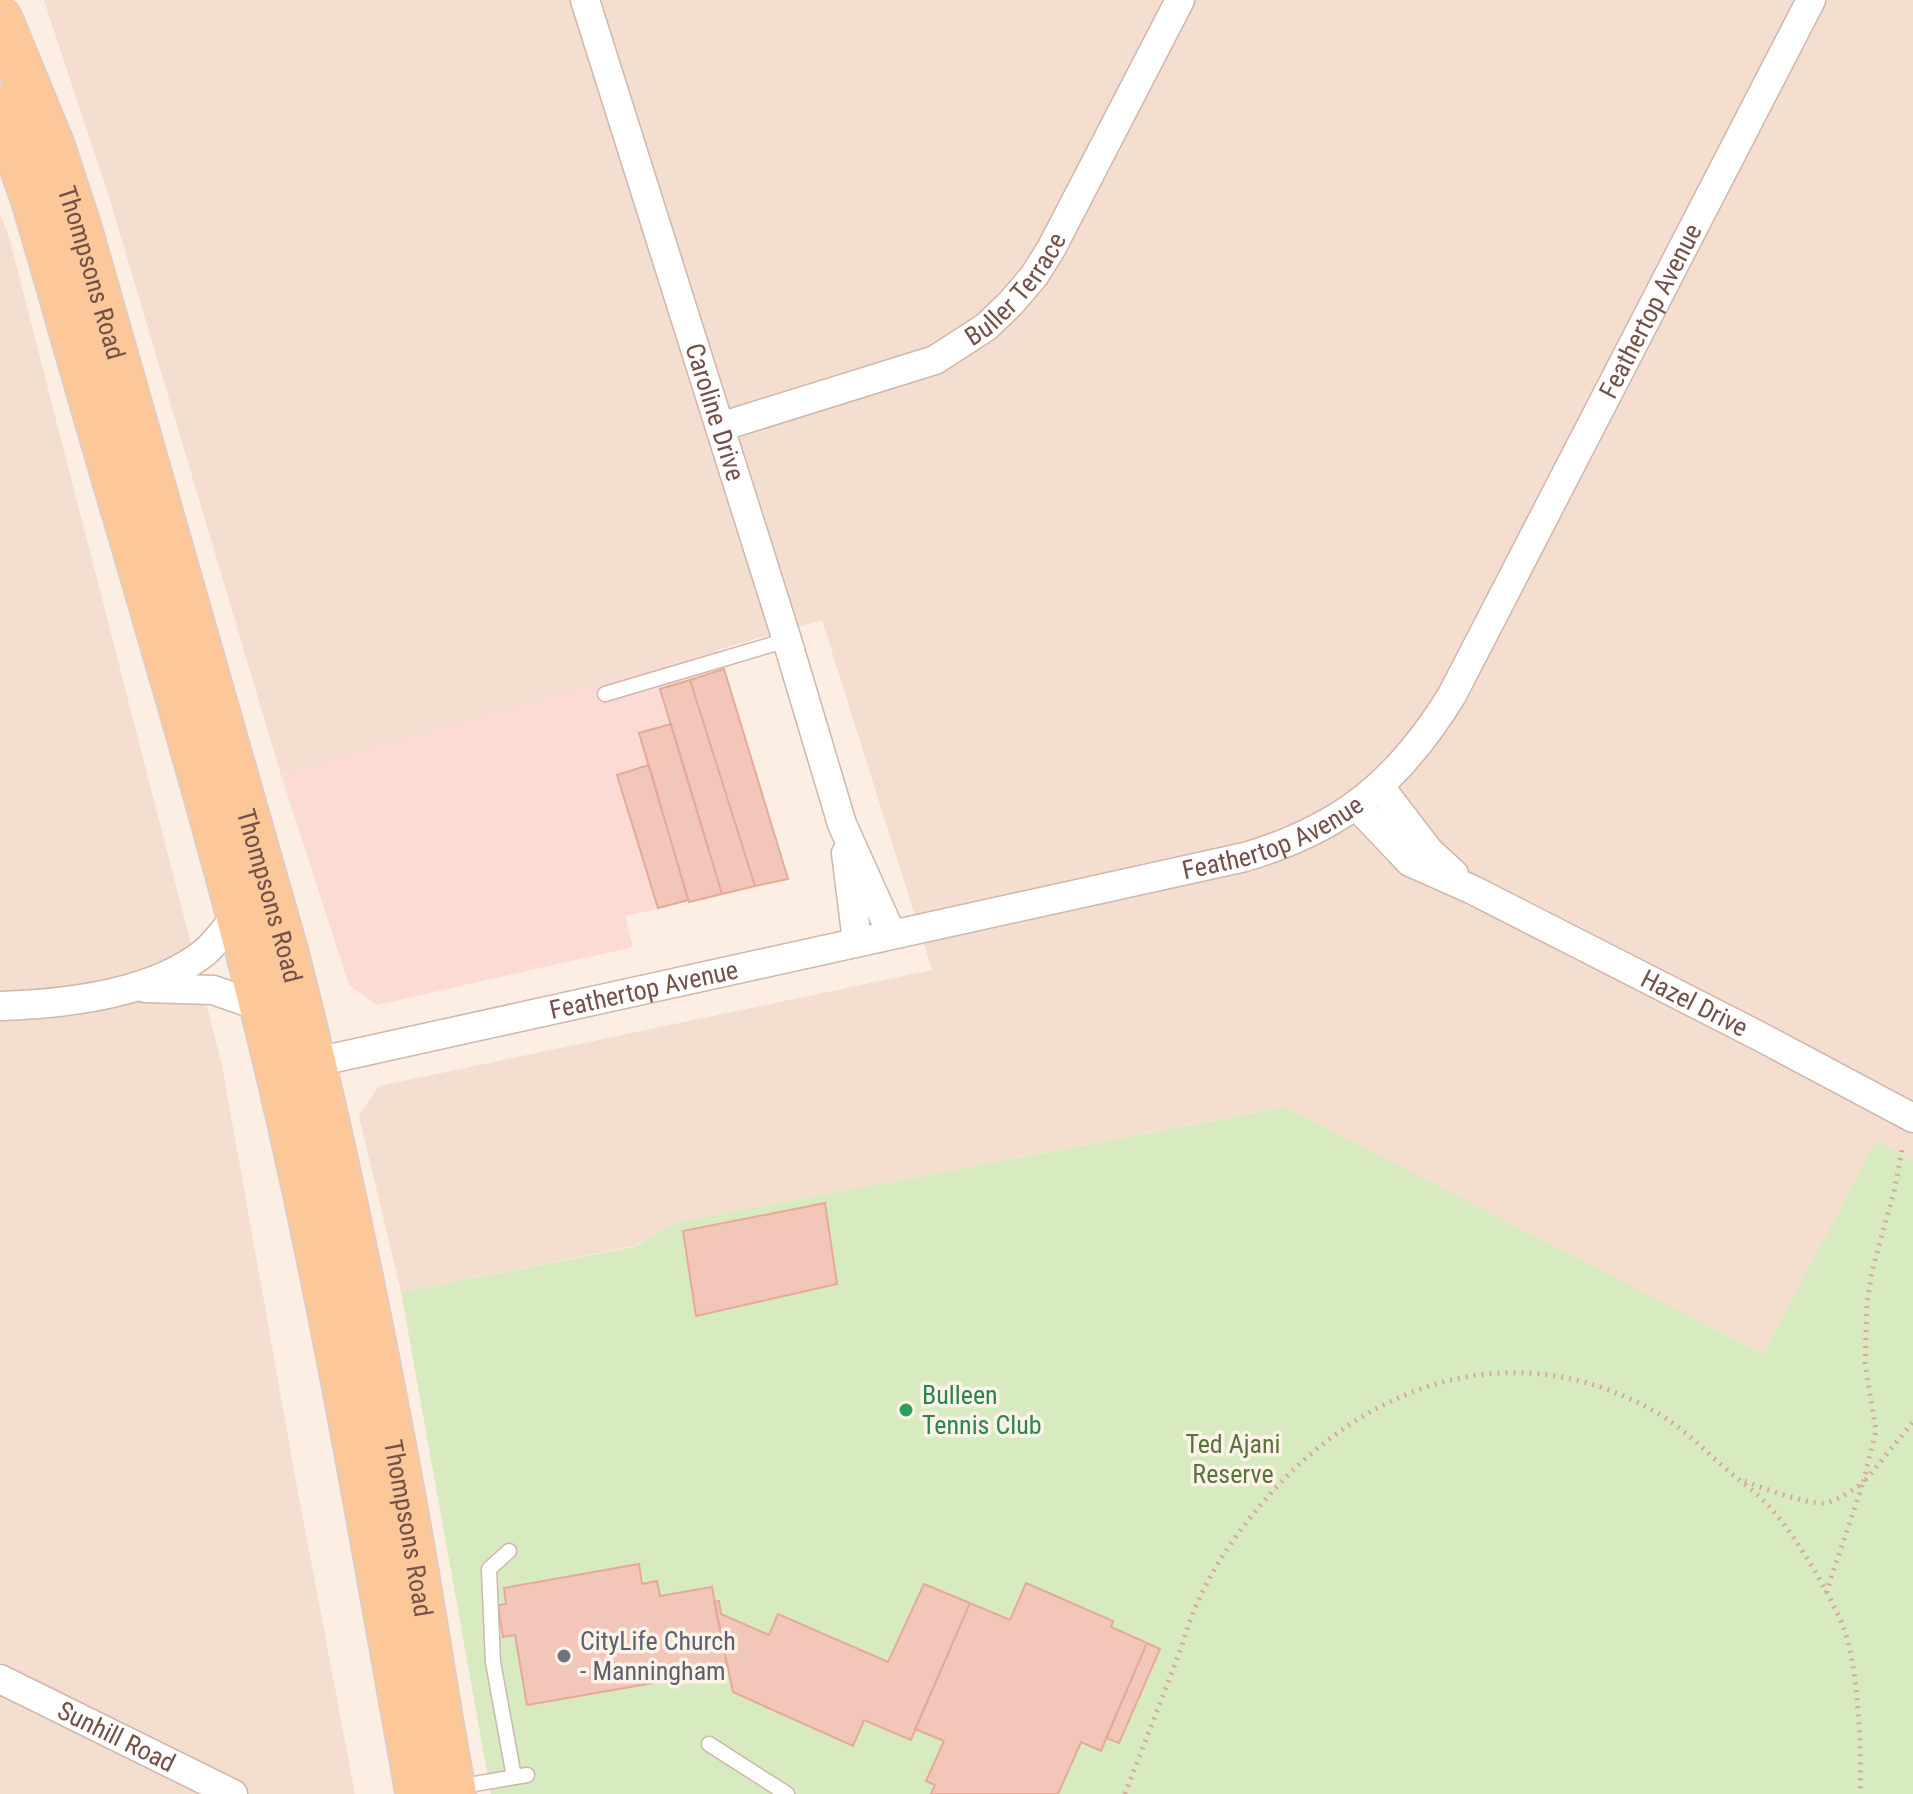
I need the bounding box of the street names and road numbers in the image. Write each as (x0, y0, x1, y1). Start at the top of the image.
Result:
street label: Thompsons Road (52, 182, 131, 363)
street label: Feathertop Avenue (1593, 219, 1708, 403)
street label: Buller Terrace (959, 228, 1072, 352)
street label: Caroline Drive (679, 339, 751, 484)
street label: Feathertop Avenue (1179, 789, 1369, 885)
street label: Thompsons Road (231, 805, 308, 986)
street label: Feathertop Avenue (547, 954, 741, 1025)
street label: Hazel Drive (1636, 963, 1753, 1043)
street label: Thompsons Road (378, 1437, 438, 1619)
street label: Sunhill Road (53, 1695, 180, 1778)

